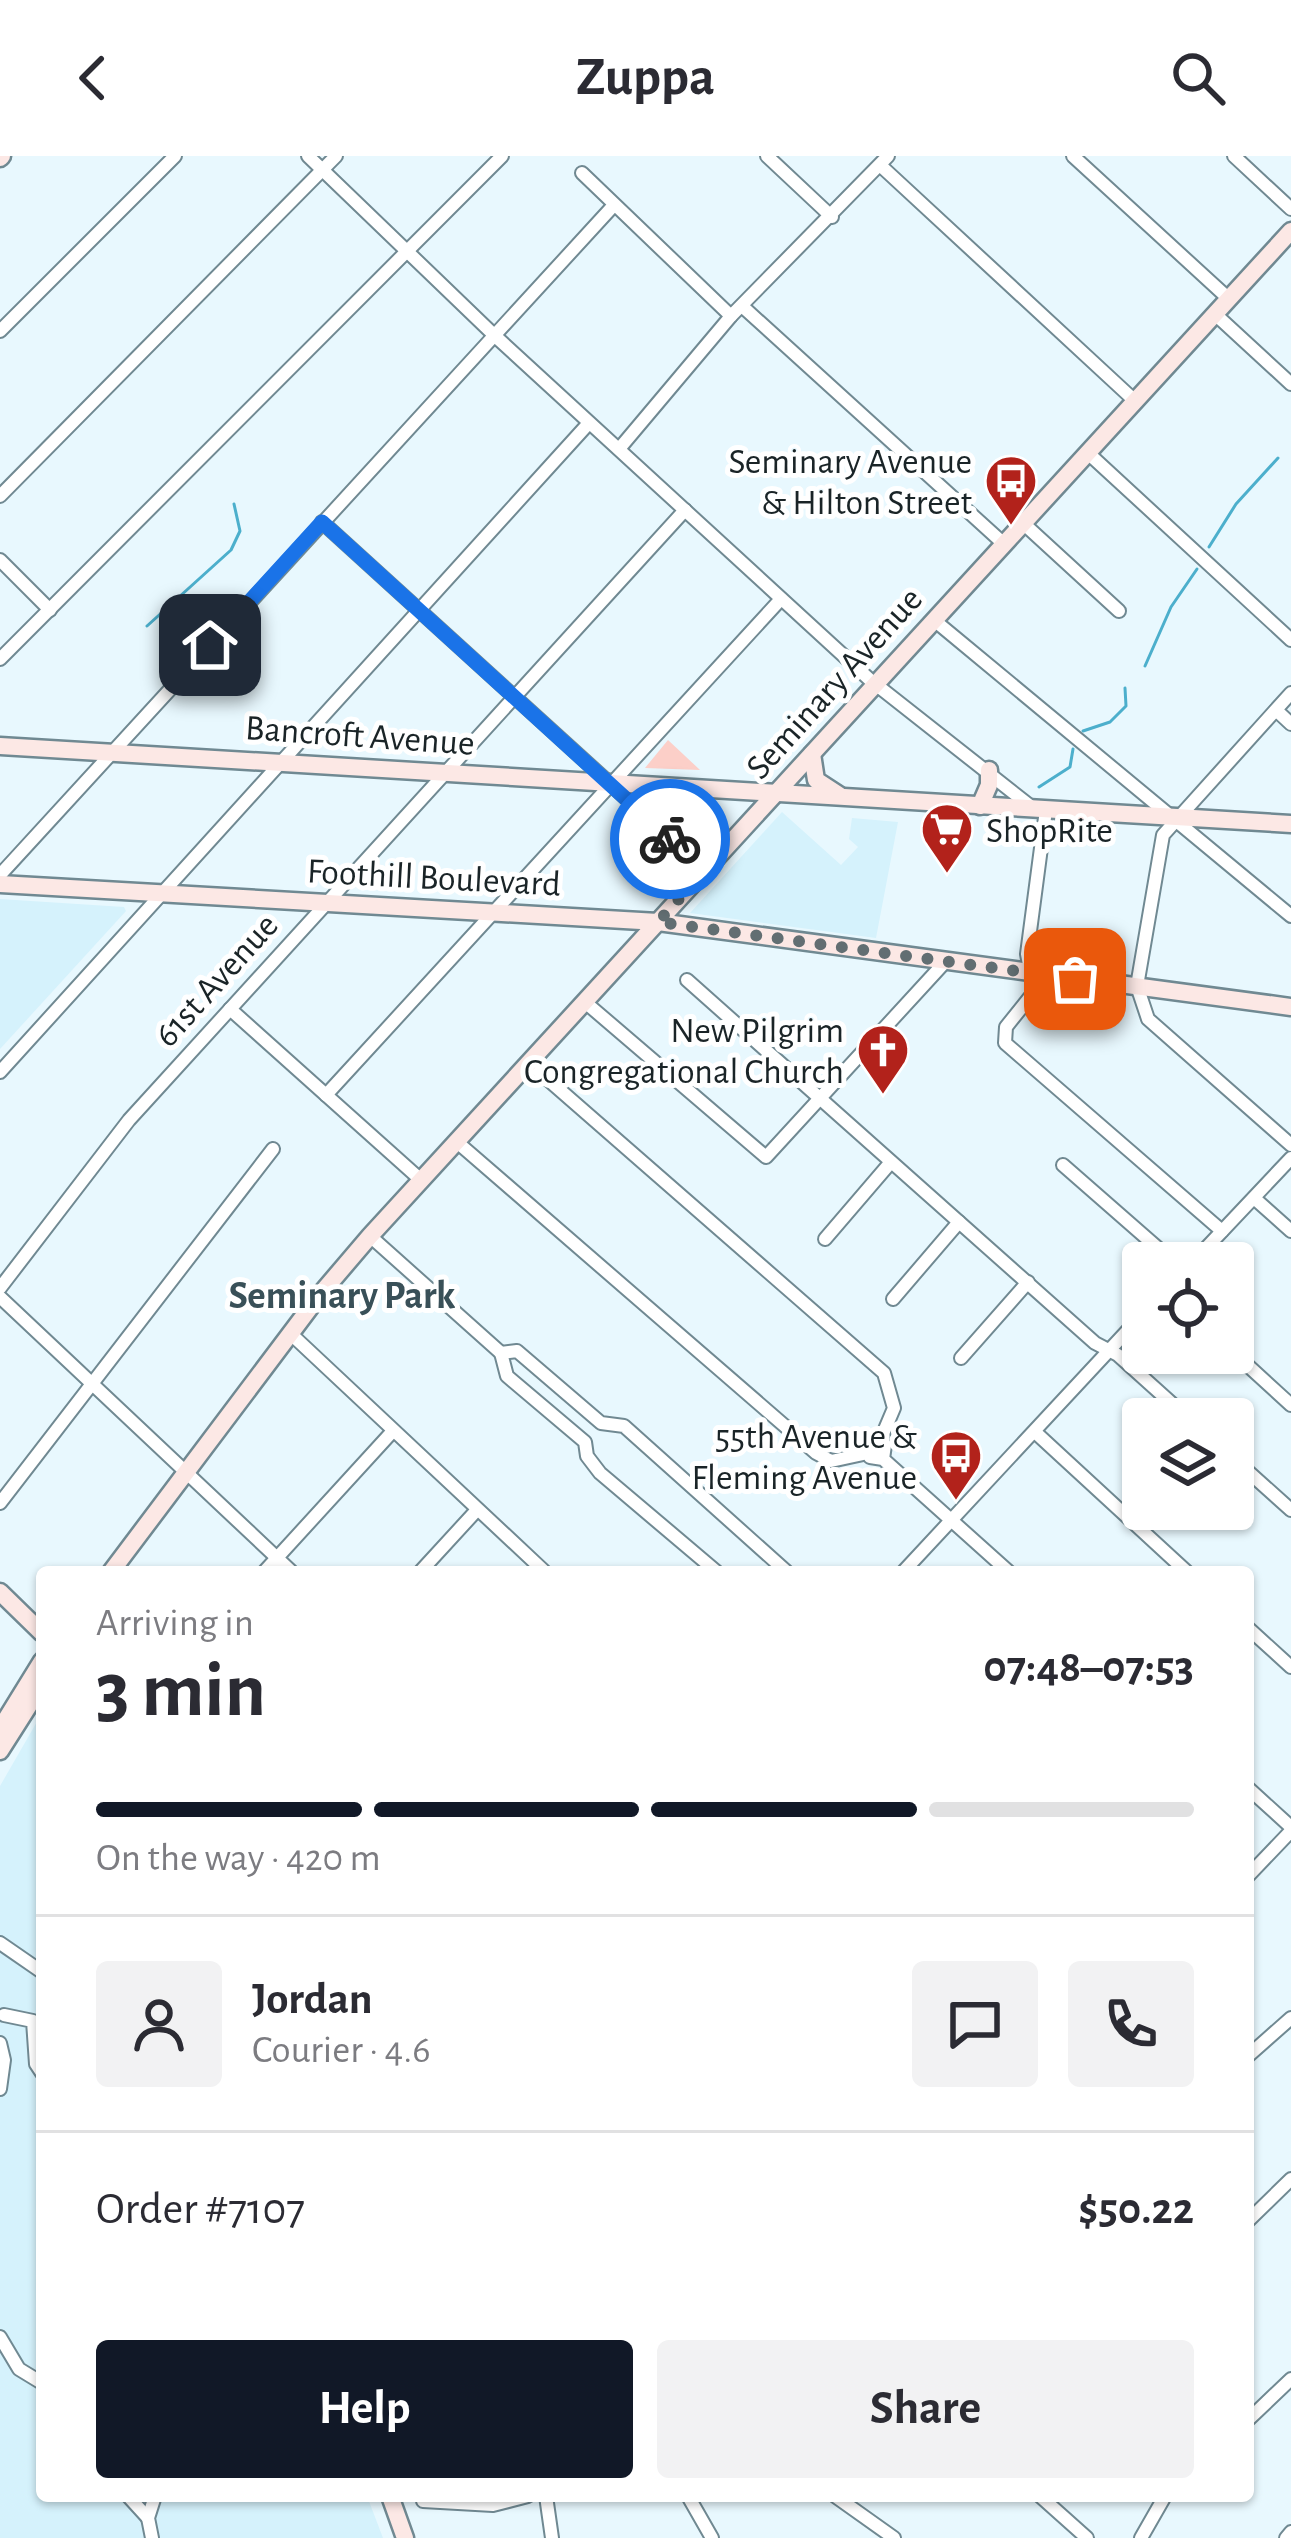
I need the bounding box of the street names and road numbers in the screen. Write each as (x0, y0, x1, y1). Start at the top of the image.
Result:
street label: Seminary Avenue (740, 581, 929, 786)
street label: Bancroft Avenue (244, 710, 476, 762)
street label: Foothill Boulevard (306, 853, 562, 903)
street label: 61st Avenue (148, 907, 285, 1054)

